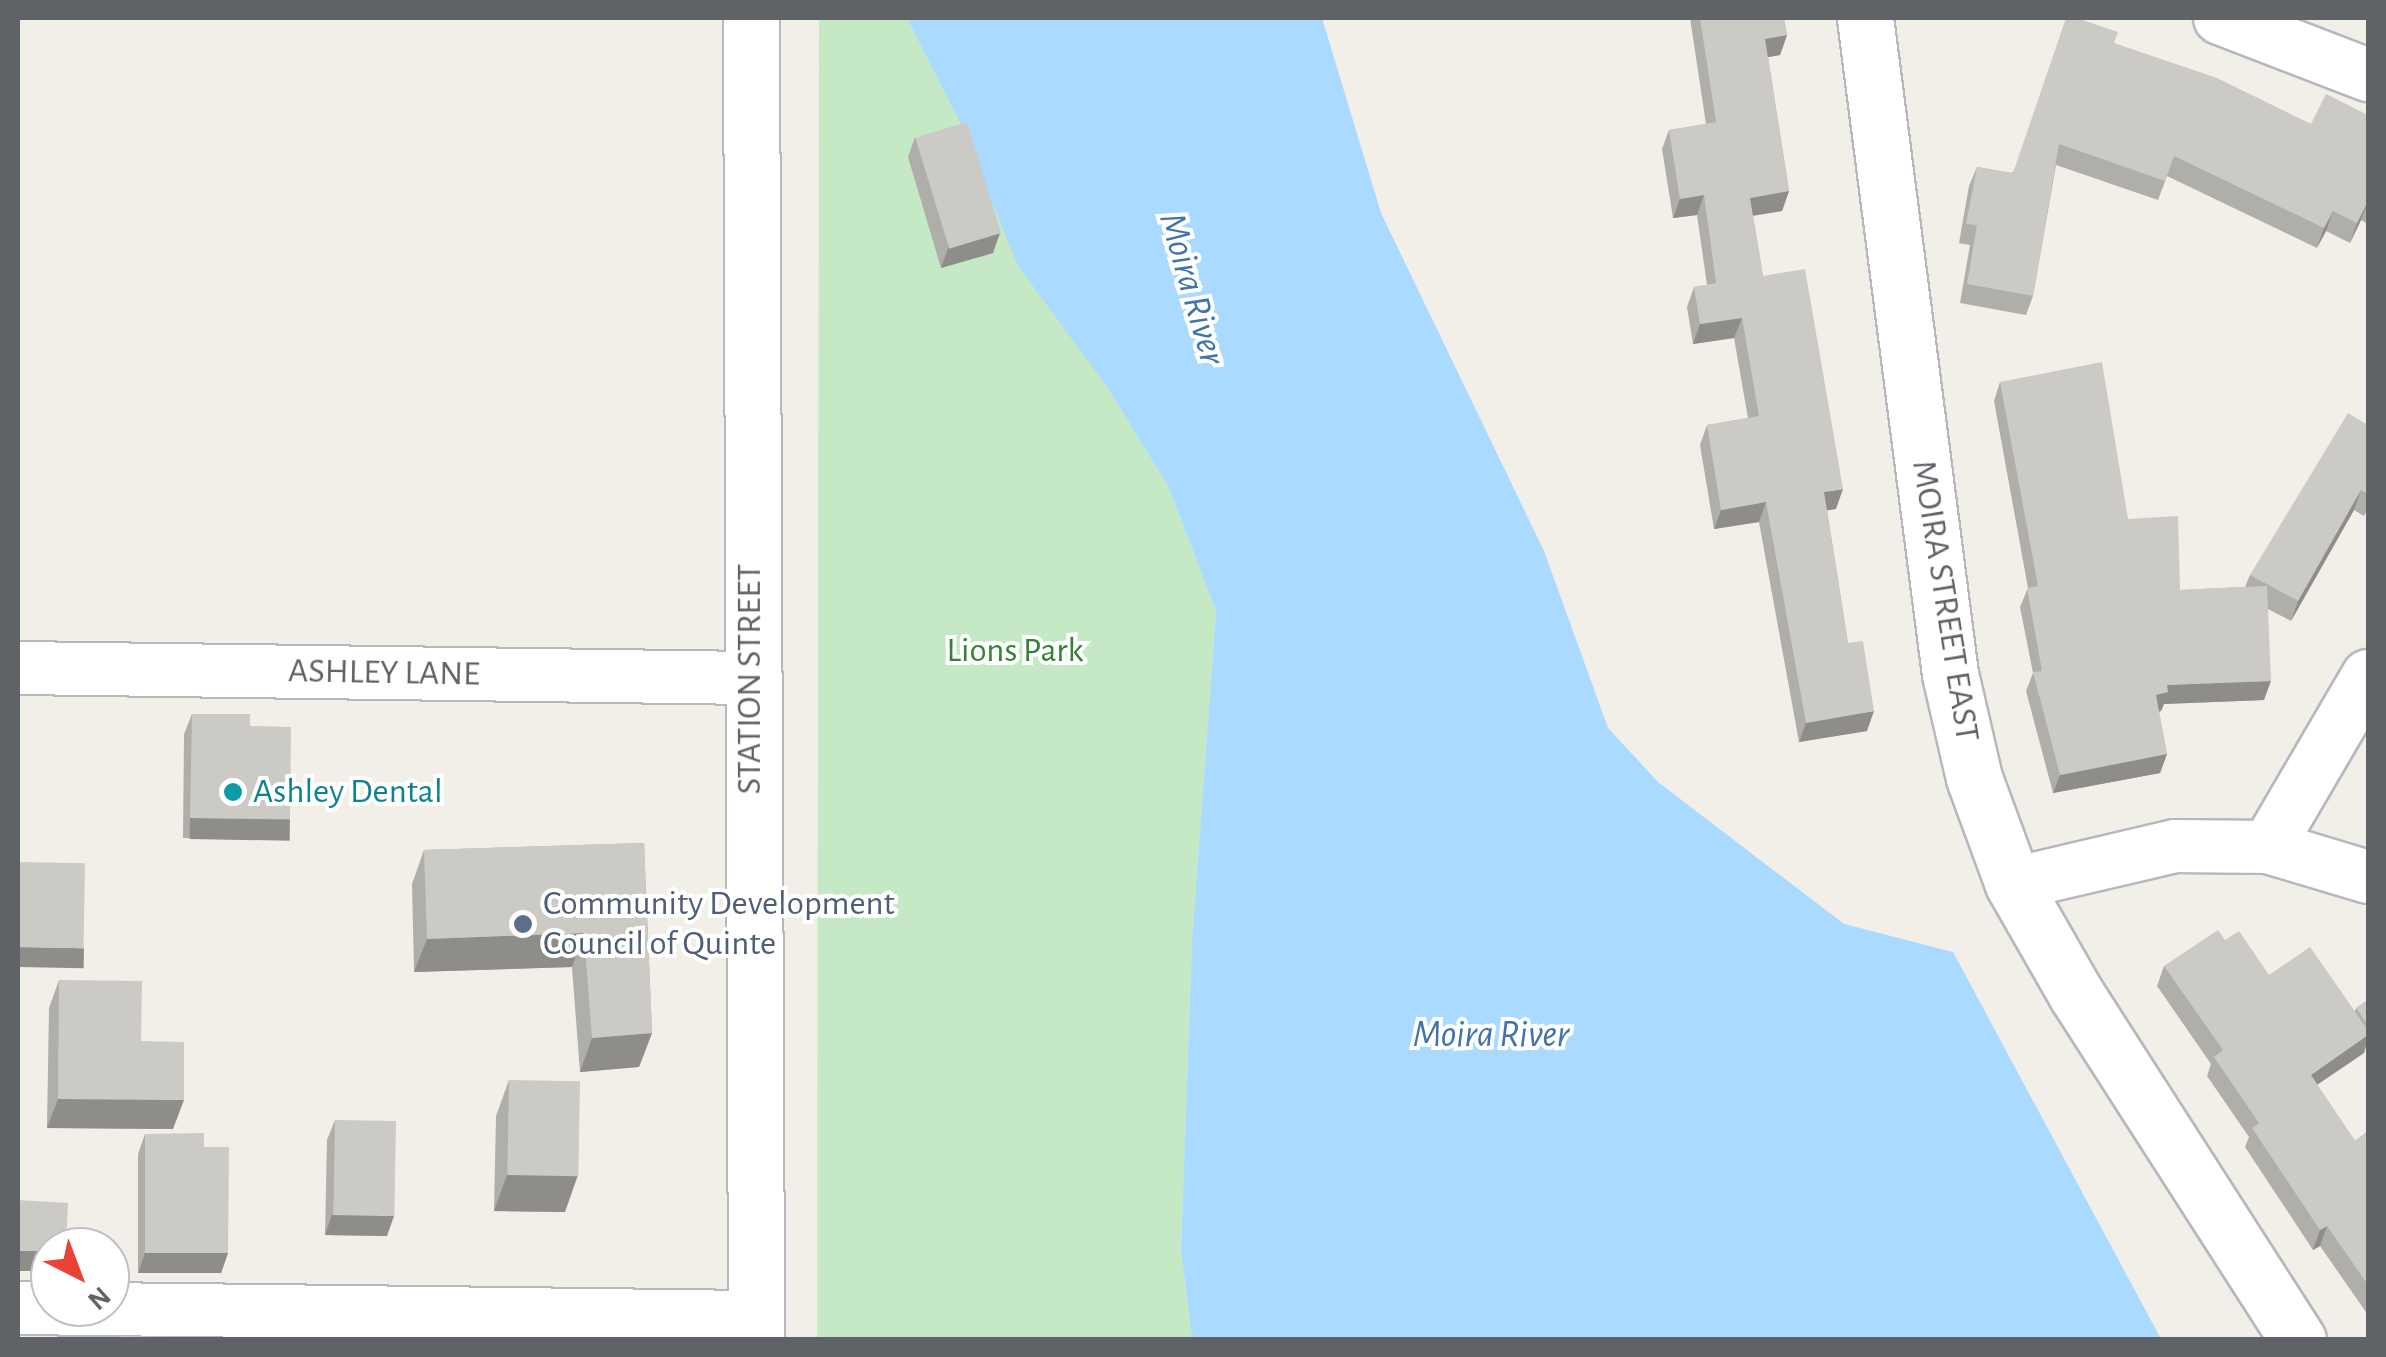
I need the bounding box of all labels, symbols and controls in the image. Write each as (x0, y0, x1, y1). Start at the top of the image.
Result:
water label: Moira River (1148, 208, 1234, 370)
street label: MOIRA STREET EAST (1902, 457, 1988, 745)
street label: STATION STREET (729, 564, 771, 794)
park label: Lions Park (946, 630, 1084, 672)
street label: ASHLEY LANE (288, 650, 480, 696)
place label: Ashley Dental (253, 771, 443, 813)
marker: Ashley Dental (222, 781, 244, 803)
place label: Community Development Council of Quinte (543, 883, 895, 965)
marker: Community Development Council of Quinte (512, 913, 534, 935)
water label: Moira River (1413, 1013, 1569, 1059)
north arrow (30, 1227, 130, 1327)
text: N (82, 1281, 115, 1315)

